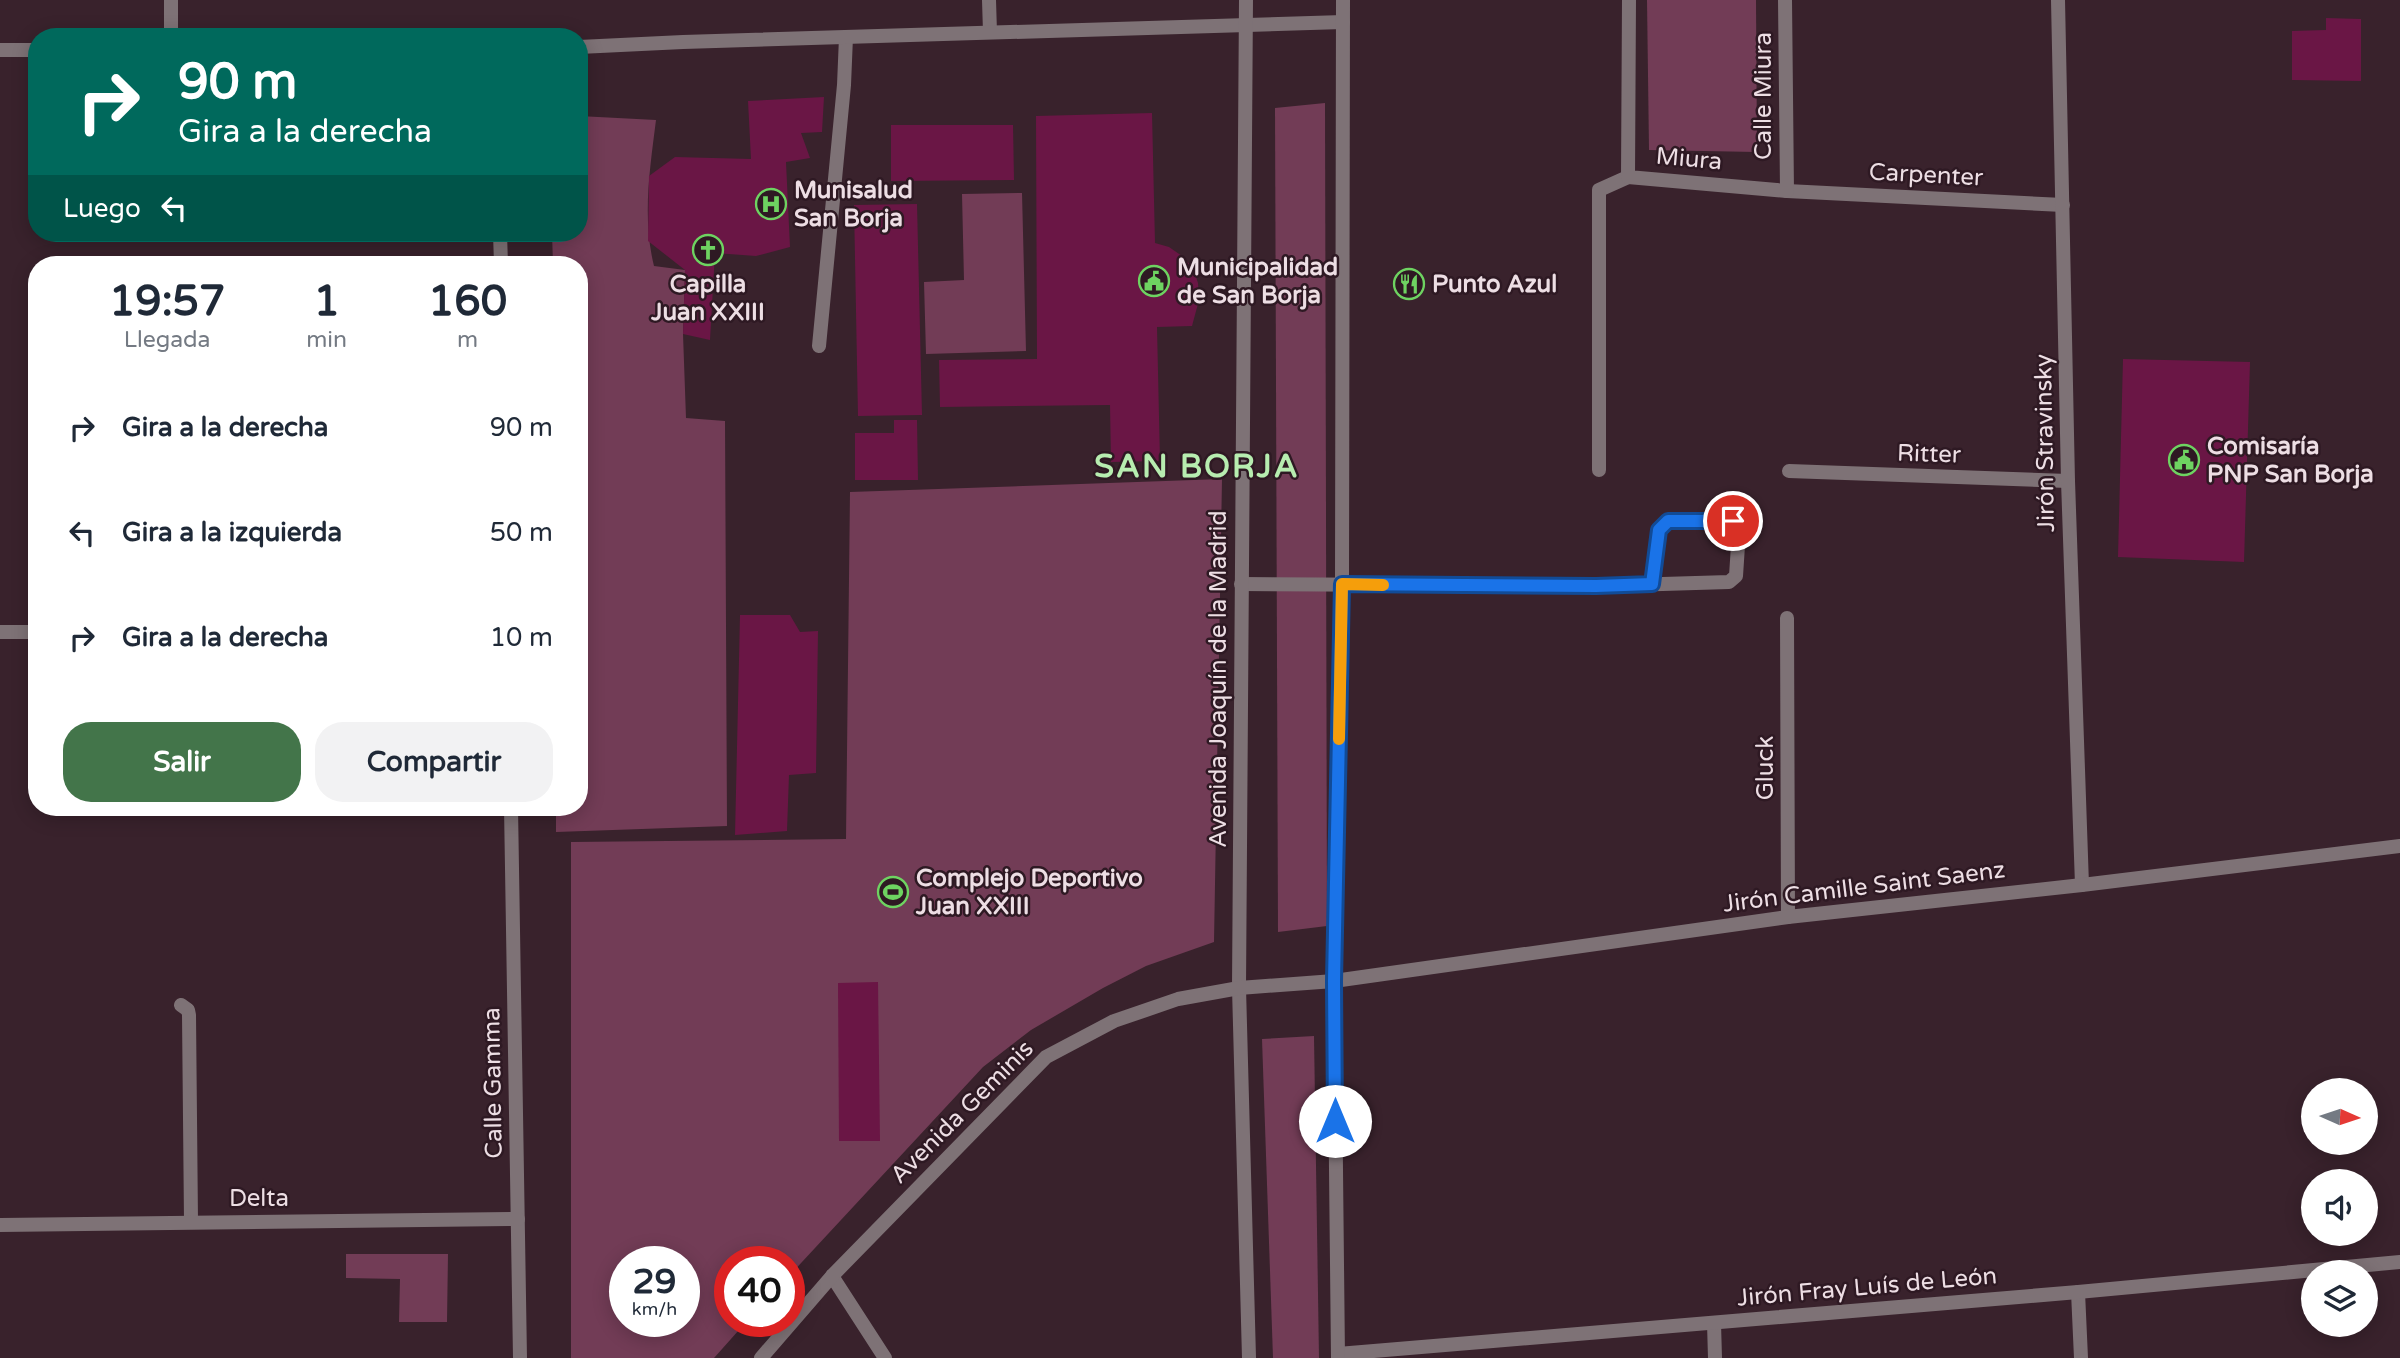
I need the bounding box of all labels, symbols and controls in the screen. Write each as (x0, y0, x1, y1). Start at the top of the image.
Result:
street label: Calle Miura (1749, 32, 1778, 160)
text: 90 m (178, 53, 297, 112)
icon: right (63, 56, 154, 147)
text: Gira a la derecha (178, 113, 432, 151)
street label: Miura (1655, 142, 1723, 176)
street label: Carpenter (1868, 158, 1985, 193)
place label: Munisalud San Borja (794, 176, 913, 233)
hospital icon: Munisalud San Borja (754, 187, 788, 221)
icon: left (155, 189, 193, 227)
text: Luego (63, 193, 141, 224)
church icon: Capilla Juan XXIII (691, 233, 725, 267)
place label: Municipalidad de San Borja (1177, 253, 1338, 310)
public building icon: Municipalidad de San Borja (1137, 264, 1171, 298)
restaurant icon: Punto Azul (1392, 267, 1426, 301)
place label: Capilla Juan XXIII (650, 270, 765, 327)
place label: Punto Azul (1432, 270, 1557, 299)
text: 19:57 (109, 276, 225, 327)
text: 1 (313, 276, 340, 327)
text: 160 (428, 276, 507, 327)
text: Llegada (124, 326, 211, 354)
text: min (306, 326, 347, 354)
text: m (457, 326, 478, 354)
street label: Jirón Stravinsky (2029, 354, 2061, 532)
icon: right (63, 409, 101, 447)
text: Gira a la derecha (122, 412, 328, 443)
text: 90 m (490, 412, 553, 443)
place label: Comisaría PNP San Borja (2207, 432, 2374, 489)
street label: Ritter (1897, 438, 1962, 470)
public building icon: Comisaría PNP San Borja (2167, 443, 2201, 477)
district label: SAN BORJA (1094, 448, 1300, 486)
pin (1703, 491, 1763, 551)
icon: arrive (1714, 502, 1752, 540)
street label: Avenida Joaquín de la Madrid (1204, 510, 1233, 848)
icon: left (63, 514, 101, 552)
text: Gira a la izquierda (122, 517, 342, 548)
text: 50 m (490, 517, 553, 548)
icon: right (63, 619, 101, 657)
text: Gira a la derecha (122, 622, 328, 653)
text: 10 m (490, 622, 553, 653)
button: Salir (63, 722, 301, 802)
button: Compartir (315, 722, 553, 802)
street label: Gluck (1751, 736, 1780, 800)
street label: Jirón Camille Saint Saenz (1721, 855, 2007, 919)
place label: Complejo Deportivo Juan XXIII (915, 864, 1143, 921)
sports icon: Complejo Deportivo Juan XXIII (876, 875, 910, 909)
street label: Calle Gamma (477, 1007, 509, 1159)
street label: Avenida Geminis (884, 1034, 1040, 1190)
north arrow (2301, 1078, 2378, 1155)
map controls (2301, 1078, 2378, 1337)
position arrow (1298, 1084, 1372, 1158)
button: sound (2301, 1169, 2378, 1246)
street label: Delta (229, 1184, 289, 1213)
speed limit sign: 40 (714, 1246, 805, 1337)
button: layers (2301, 1260, 2378, 1337)
text: 29 (633, 1261, 676, 1303)
street label: Jirón Fray Luís de León (1736, 1261, 1998, 1313)
text: km/h (632, 1298, 677, 1320)

